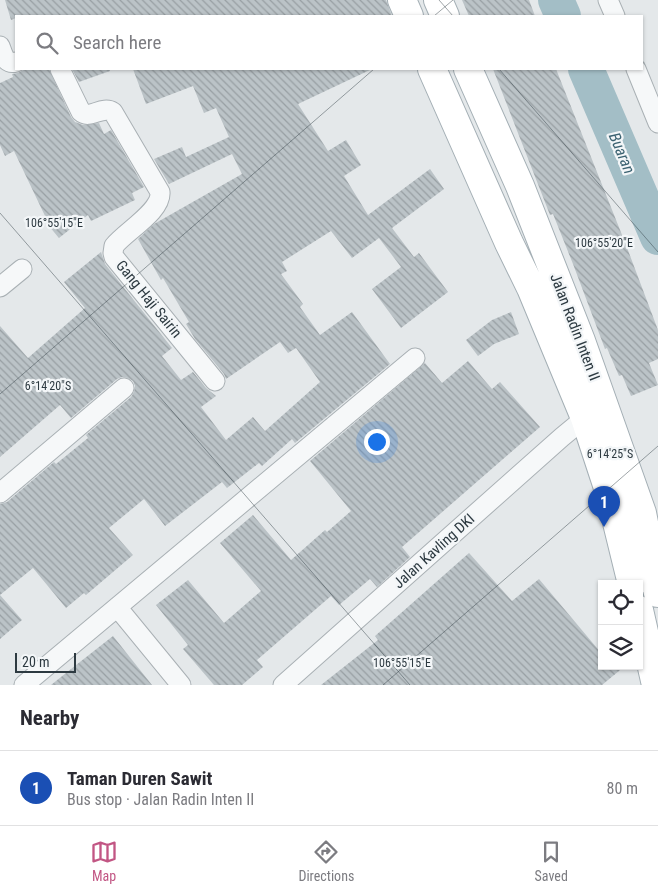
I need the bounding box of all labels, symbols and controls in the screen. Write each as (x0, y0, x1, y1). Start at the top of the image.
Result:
search box (15, 15, 643, 70)
icon: search (33, 29, 61, 57)
text: Search here (73, 31, 161, 54)
water label: Buaran (605, 130, 639, 176)
text: 106°55'15"E (25, 216, 83, 230)
text: 106°55'20"E (575, 236, 633, 250)
street label: Gang Haji Sairin (112, 257, 186, 341)
street label: Jalan Radin Inten II (546, 271, 604, 383)
text: 6°14'20"S (25, 379, 71, 393)
your location (364, 429, 390, 455)
text: 6°14'25"S (587, 447, 633, 461)
pin: 1 (588, 486, 620, 527)
street label: Jalan Kavling DKI (390, 510, 478, 592)
map controls (598, 580, 643, 670)
button: locate (598, 580, 643, 625)
button: layers (598, 625, 643, 670)
scale bar (15, 650, 76, 673)
text: 20 m (22, 654, 50, 670)
text: 106°55'15"E (373, 656, 431, 670)
text: Nearby (20, 706, 79, 730)
text: Taman Duren Sawit (67, 767, 212, 790)
text: 1 (32, 779, 40, 798)
text: 80 m (606, 779, 638, 798)
text: Bus stop · Jalan Radin Inten II (67, 790, 254, 809)
tab: Map (90, 838, 118, 884)
tab: Directions (298, 838, 354, 884)
tab: Saved (535, 838, 568, 884)

